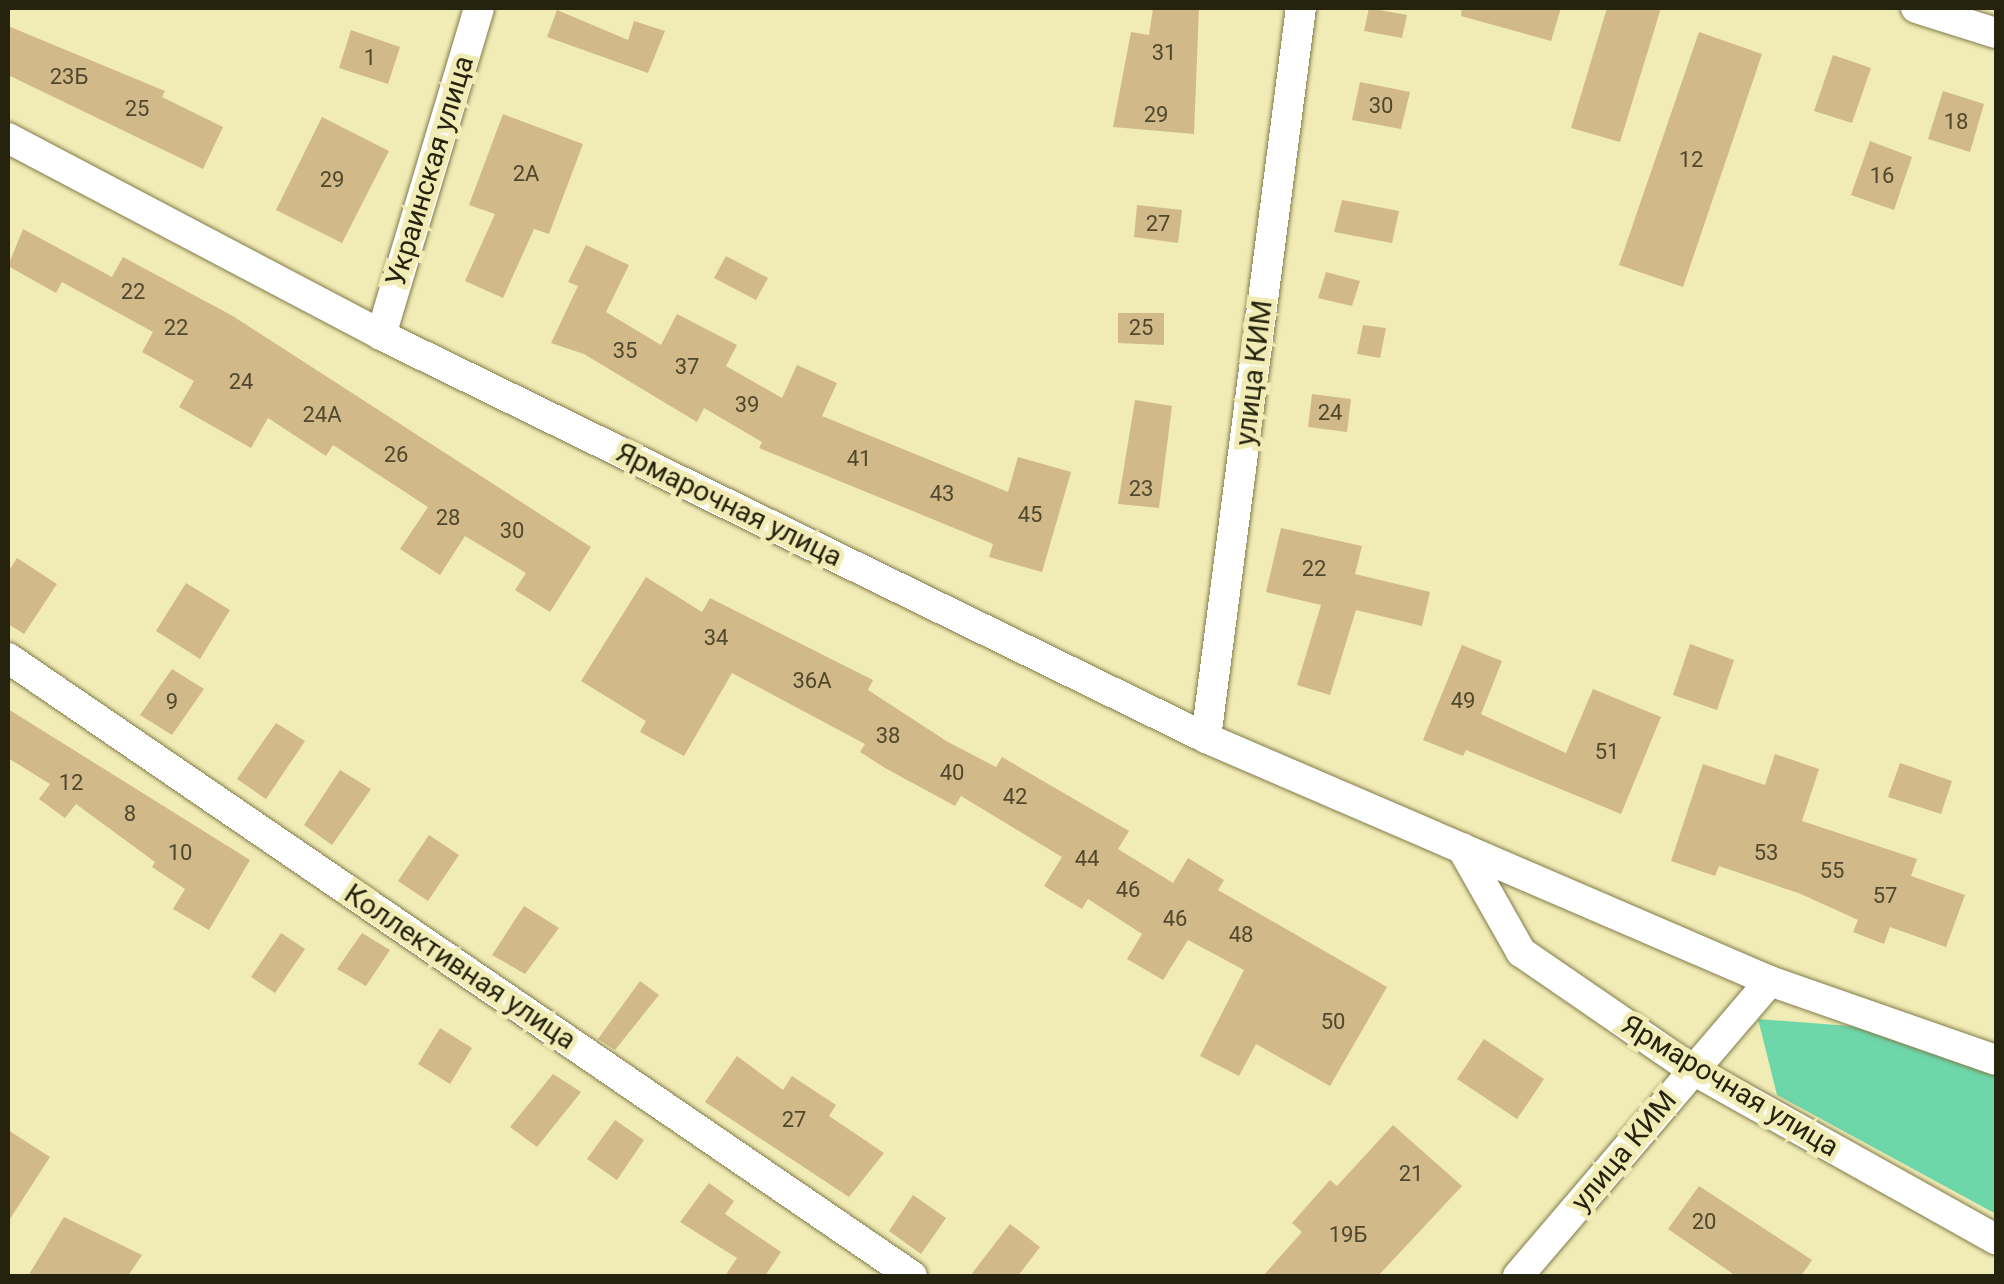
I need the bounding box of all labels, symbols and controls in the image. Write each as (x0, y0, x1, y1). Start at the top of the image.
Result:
house number: 31 (1152, 40, 1176, 66)
house number: 1 (364, 45, 376, 71)
street label: Украинская улица (379, 52, 481, 290)
house number: 23Б (50, 64, 88, 90)
house number: 30 (1369, 93, 1393, 119)
house number: 25 (125, 96, 149, 122)
house number: 29 (1144, 102, 1168, 128)
house number: 18 (1944, 109, 1968, 135)
house number: 12 (1679, 147, 1703, 173)
house number: 2А (513, 161, 539, 187)
house number: 16 (1870, 163, 1894, 189)
house number: 29 (320, 167, 344, 193)
house number: 27 (1146, 211, 1170, 237)
house number: 22 (121, 279, 145, 305)
street label: улица КИМ (1228, 298, 1280, 448)
house number: 22 (164, 315, 188, 341)
house number: 25 (1129, 315, 1153, 341)
house number: 35 (613, 338, 637, 364)
house number: 37 (675, 354, 699, 380)
house number: 24 (229, 369, 253, 395)
house number: 39 (735, 392, 759, 418)
house number: 24 (1318, 400, 1342, 426)
house number: 24А (302, 402, 342, 428)
street label: Ярмарочная улица (611, 436, 847, 574)
house number: 26 (384, 442, 408, 468)
house number: 41 (847, 446, 871, 472)
house number: 23 (1129, 476, 1153, 502)
house number: 43 (930, 481, 954, 507)
house number: 45 (1018, 502, 1042, 528)
house number: 28 (436, 505, 460, 531)
house number: 30 (500, 518, 524, 544)
house number: 22 (1302, 556, 1326, 582)
house number: 34 (704, 625, 728, 651)
house number: 36А (792, 668, 832, 694)
house number: 49 (1451, 688, 1475, 714)
house number: 9 (166, 689, 178, 715)
house number: 38 (876, 723, 900, 749)
house number: 51 (1595, 739, 1619, 765)
house number: 40 (940, 760, 964, 786)
house number: 12 (59, 770, 83, 796)
house number: 42 (1003, 784, 1027, 810)
house number: 8 (124, 801, 136, 827)
house number: 10 (168, 840, 192, 866)
house number: 53 (1754, 840, 1778, 866)
house number: 44 (1075, 846, 1099, 872)
house number: 55 (1820, 858, 1844, 884)
street label: Коллективная улица (338, 877, 582, 1057)
house number: 46 (1116, 877, 1140, 903)
house number: 57 (1873, 883, 1897, 909)
house number: 46 (1163, 906, 1187, 932)
house number: 48 (1229, 922, 1253, 948)
street label: Ярмарочная улица (1615, 1008, 1845, 1164)
house number: 50 (1321, 1009, 1345, 1035)
street label: улица КИМ (1564, 1084, 1684, 1218)
house number: 27 (782, 1107, 806, 1133)
house number: 21 (1399, 1161, 1423, 1187)
house number: 20 (1692, 1209, 1716, 1235)
house number: 19Б (1329, 1222, 1367, 1248)

